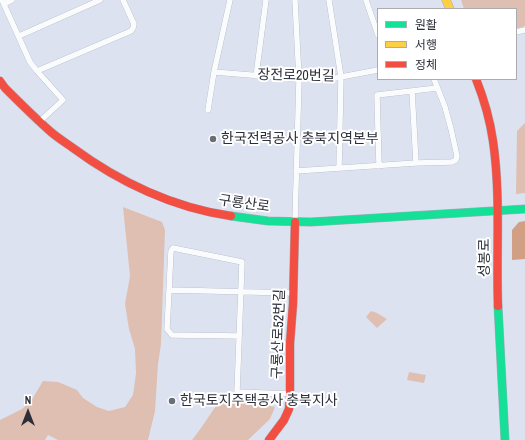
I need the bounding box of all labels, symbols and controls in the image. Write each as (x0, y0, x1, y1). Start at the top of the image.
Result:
legend (377, 8, 517, 80)
text: 원활 (415, 17, 437, 33)
text: 서행 (415, 37, 437, 53)
text: 정체 (415, 57, 437, 73)
street label: 장전로20번길 (257, 67, 335, 85)
place label: 한국전력공사 충북지역본부 (221, 131, 379, 147)
marker: 한국전력공사 충북지역본부 (208, 134, 218, 144)
street label: 구룡산로 (217, 192, 271, 216)
street label: 성봉로 (477, 239, 493, 277)
street label: 구룡산로52번길 (269, 289, 289, 379)
north arrow (8, 392, 48, 432)
text: N (25, 393, 31, 407)
place label: 한국토지주택공사 충북지사 (180, 393, 338, 409)
marker: 한국토지주택공사 충북지사 (167, 396, 177, 406)

